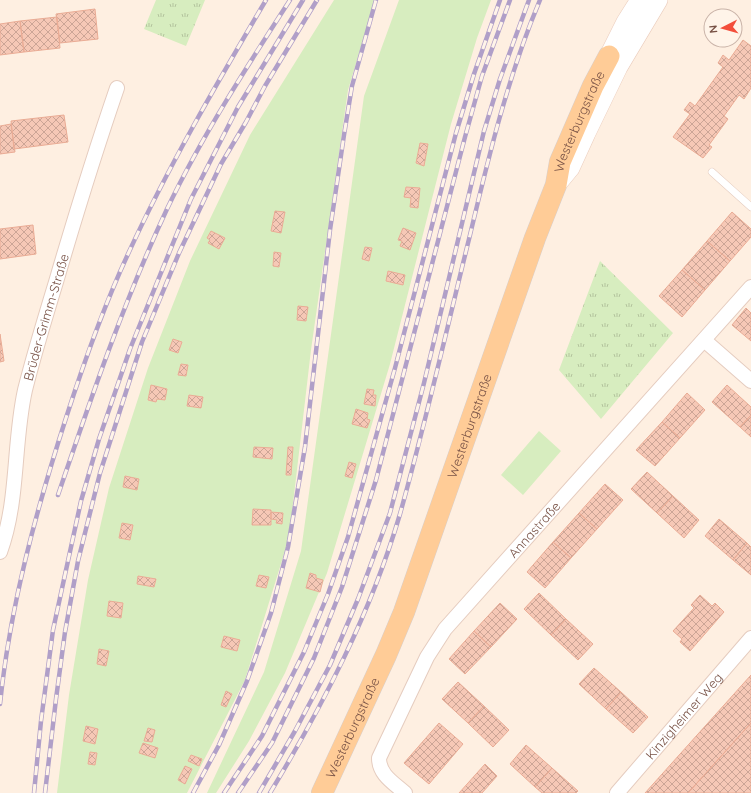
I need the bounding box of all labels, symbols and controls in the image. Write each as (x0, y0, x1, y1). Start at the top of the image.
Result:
north arrow (703, 8, 743, 48)
text: N (706, 24, 720, 34)
street label: Westerburgstraße (550, 68, 608, 173)
street label: Brüder-Grimm-Straße (20, 252, 72, 383)
street label: Westerburgstraße (444, 372, 495, 480)
street label: Annastraße (505, 498, 563, 561)
street label: Kinzigheimer Weg (642, 669, 726, 762)
street label: Westerburgstraße (322, 675, 383, 781)

